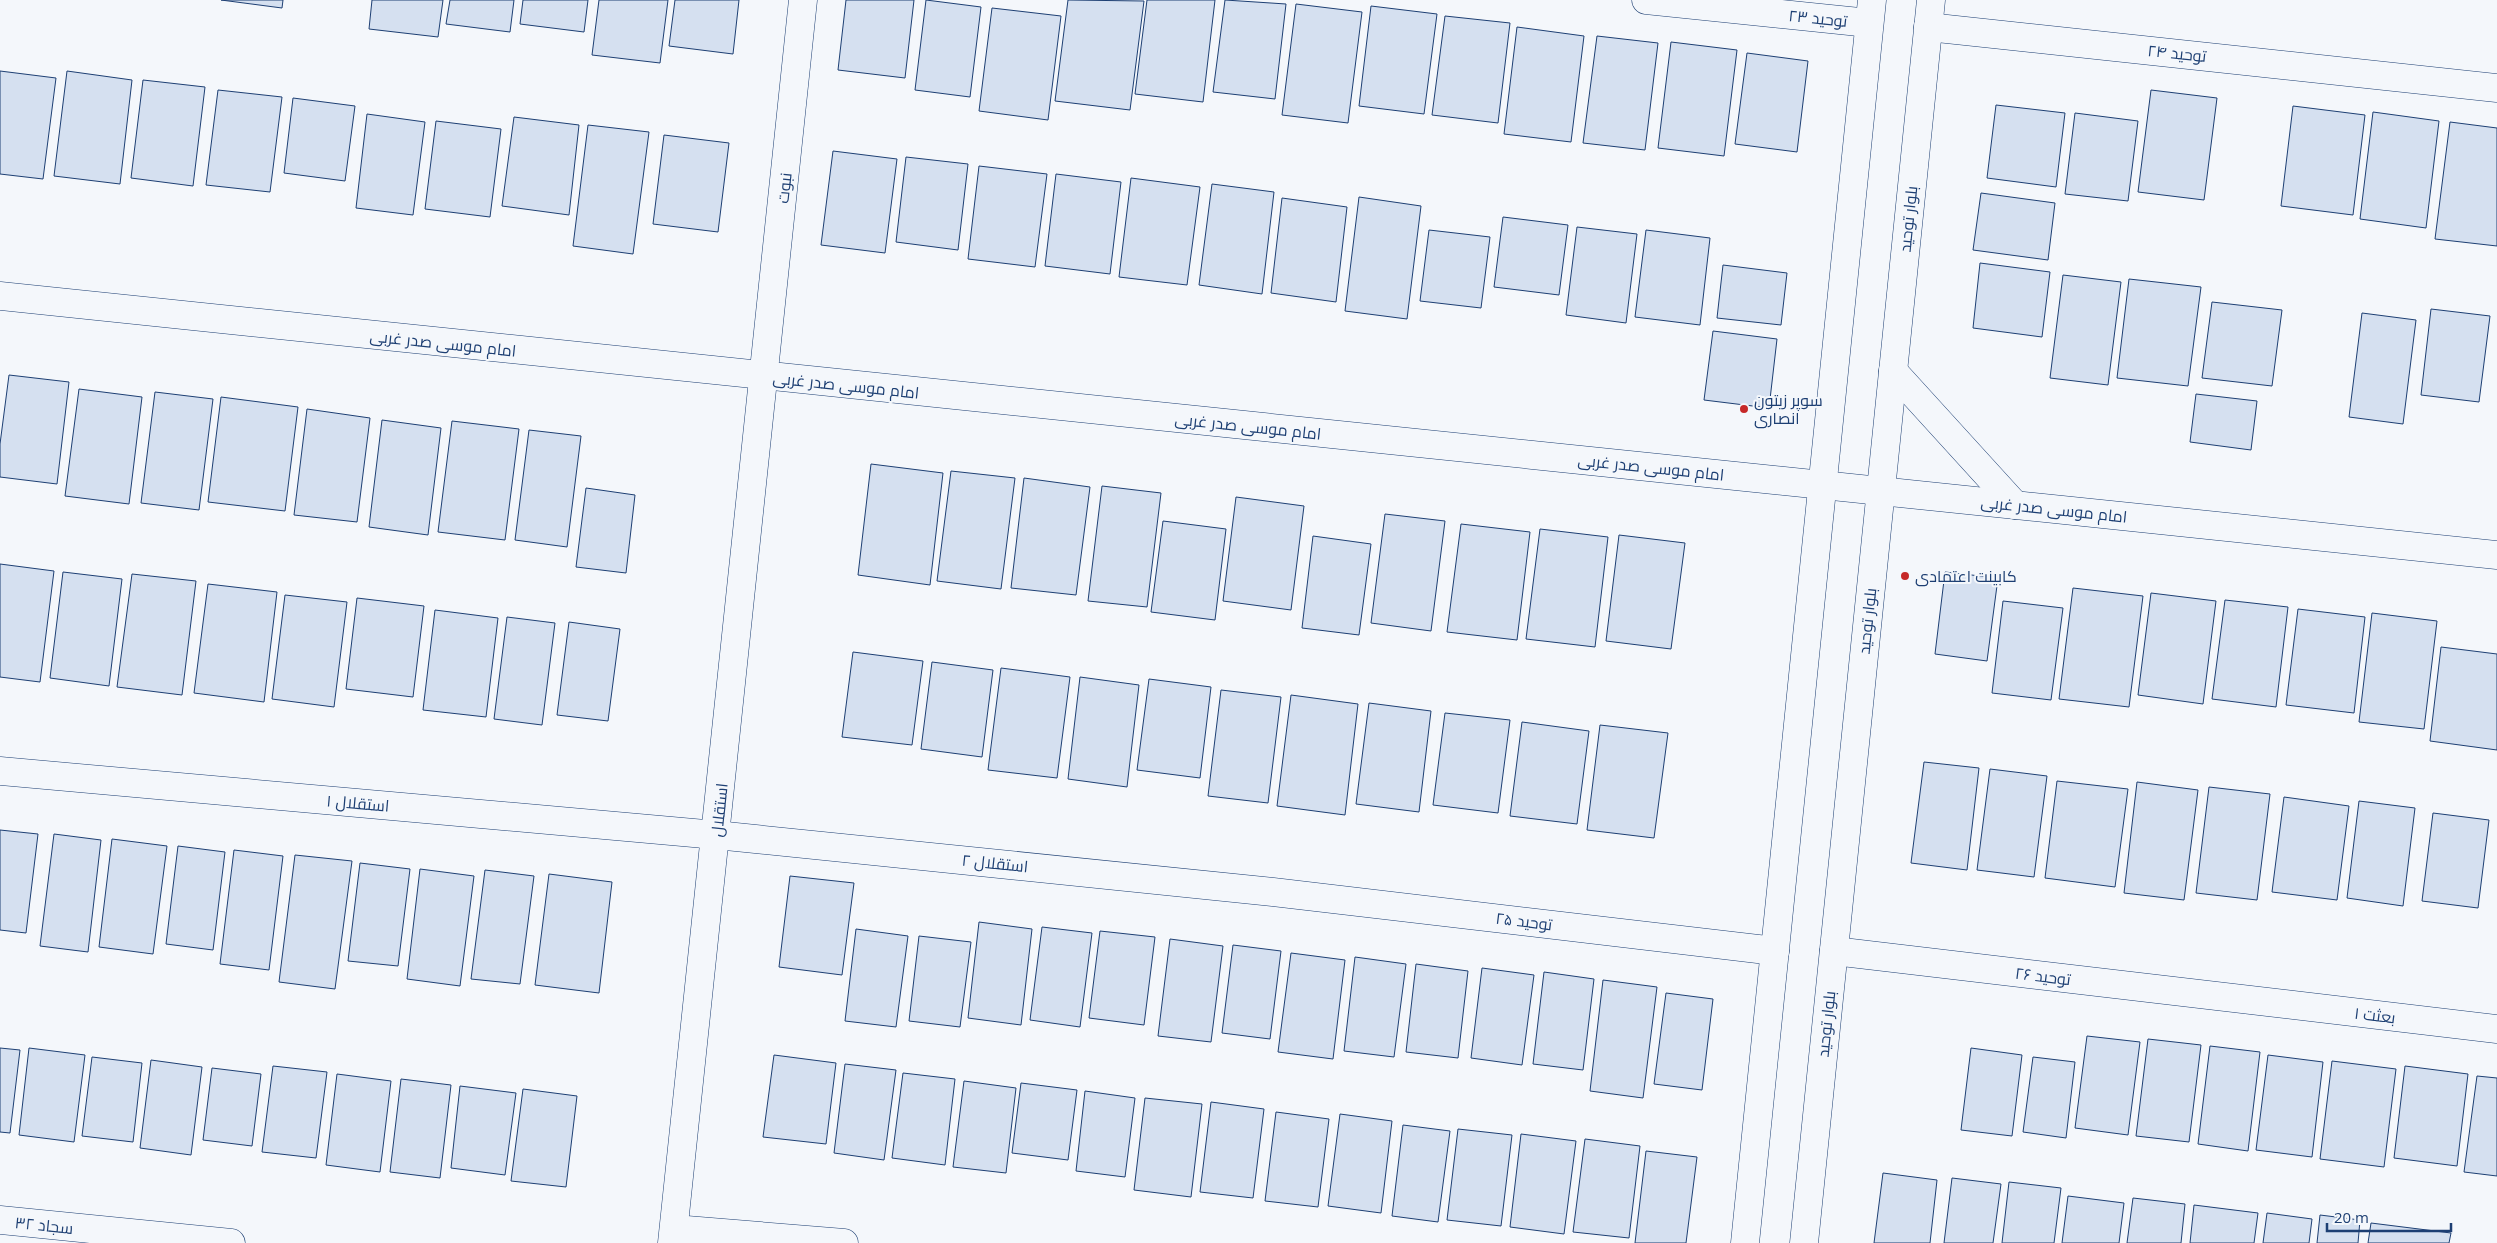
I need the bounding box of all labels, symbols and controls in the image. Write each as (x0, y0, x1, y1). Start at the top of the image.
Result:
street label: توحید ۲۳ (1787, 4, 1849, 32)
street label: توحید ۲۴ (2147, 39, 2208, 67)
street label: نبوت (771, 171, 797, 205)
street label: بلوار توحید (1894, 185, 1922, 253)
street label: امام موسی صدر غربی (369, 324, 517, 363)
street label: امام موسی صدر غربی (772, 366, 920, 405)
place label: سوپر زیتون انصاری (1754, 389, 1823, 429)
marker: سوپر زیتون انصاری (1738, 403, 1750, 415)
street label: امام موسی صدر غربی (1174, 407, 1322, 446)
street label: امام موسی صدر غربی (1577, 448, 1725, 487)
street label: امام موسی صدر غربی (1980, 490, 2128, 529)
place label: کابینت اعتمادی (1915, 565, 2017, 587)
marker: کابینت اعتمادی (1899, 570, 1911, 582)
street label: بلوار توحید (1853, 587, 1881, 655)
street label: استقلال (705, 782, 733, 838)
street label: استقلال ۱ (326, 789, 390, 817)
street label: استقلال ۲ (961, 849, 1029, 877)
street label: توحید ۲۵ (1494, 907, 1554, 935)
street label: توحید ۲۶ (2014, 962, 2073, 990)
street label: بلوار توحید (1812, 990, 1840, 1058)
street label: بعثت ۱ (2353, 1002, 2397, 1028)
scale bar (2327, 1200, 2451, 1232)
text: 20 m (2334, 1207, 2369, 1227)
street label: سجاد ۳۲ (14, 1211, 74, 1239)

